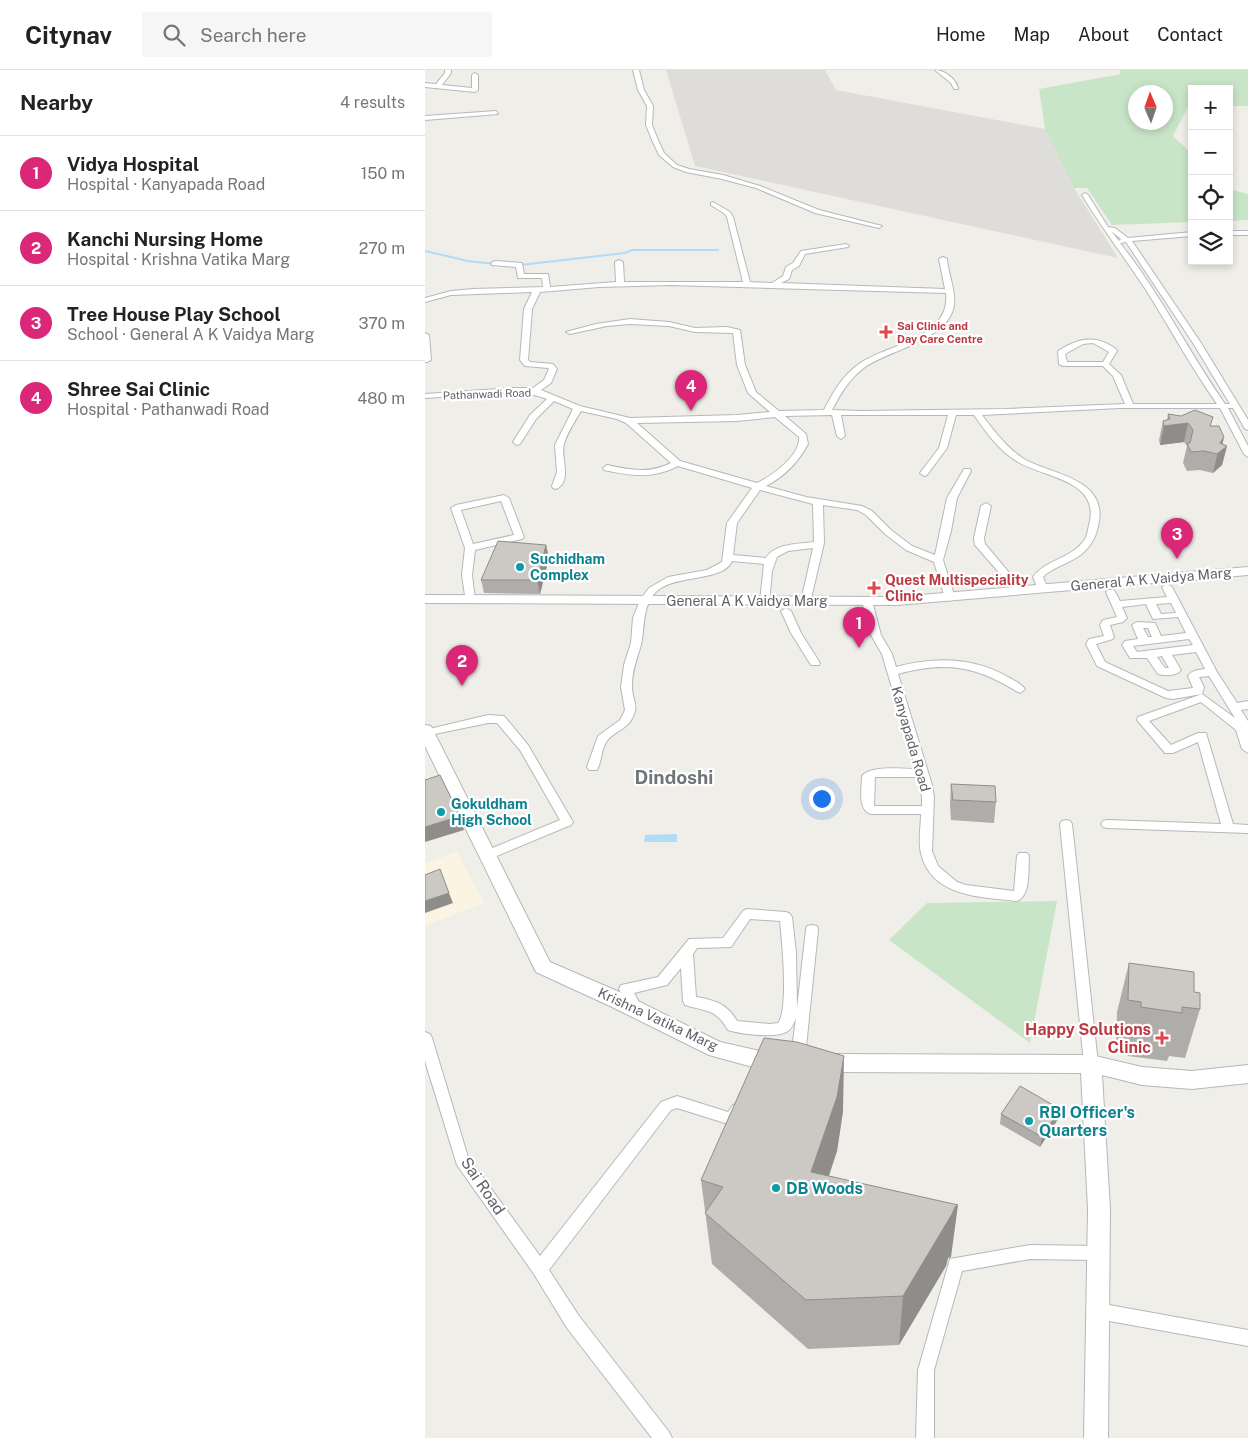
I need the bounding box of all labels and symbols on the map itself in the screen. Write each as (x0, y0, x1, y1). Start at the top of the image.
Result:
north arrow (1128, 85, 1173, 130)
place label: Sai Clinic and Day Care Centre (897, 320, 983, 345)
marker: Sai Clinic and Day Care Centre (879, 325, 893, 339)
pin: 4 (675, 370, 707, 411)
street label: Pathanwadi Road (443, 386, 531, 402)
pin: 3 (1161, 518, 1193, 559)
place label: Suchidham Complex (530, 551, 605, 583)
marker: Suchidham Complex (514, 561, 526, 573)
street label: General A K Vaidya Marg (1070, 564, 1232, 594)
place label: Quest Multispeciality Clinic (885, 572, 1029, 604)
marker: Quest Multispeciality Clinic (867, 581, 881, 595)
street label: General A K Vaidya Marg (666, 593, 828, 609)
pin: 1 (843, 607, 875, 648)
pin: 2 (446, 645, 478, 686)
street label: Kanyapada Road (888, 685, 934, 793)
district label: Dindoshi (635, 766, 713, 788)
your location (809, 786, 835, 812)
place label: Gokuldham High School (451, 796, 532, 828)
marker: Gokuldham High School (435, 806, 447, 818)
street label: Krishna Vatika Marg (595, 984, 721, 1054)
place label: Happy Solutions Clinic (1025, 1020, 1151, 1057)
marker: Happy Solutions Clinic (1155, 1031, 1169, 1045)
place label: RBI Officer's Quarters (1039, 1103, 1135, 1140)
marker: RBI Officer's Quarters (1023, 1115, 1035, 1127)
street label: Sai Road (457, 1154, 509, 1218)
place label: DB Woods (786, 1179, 863, 1198)
marker: DB Woods (770, 1182, 782, 1194)

